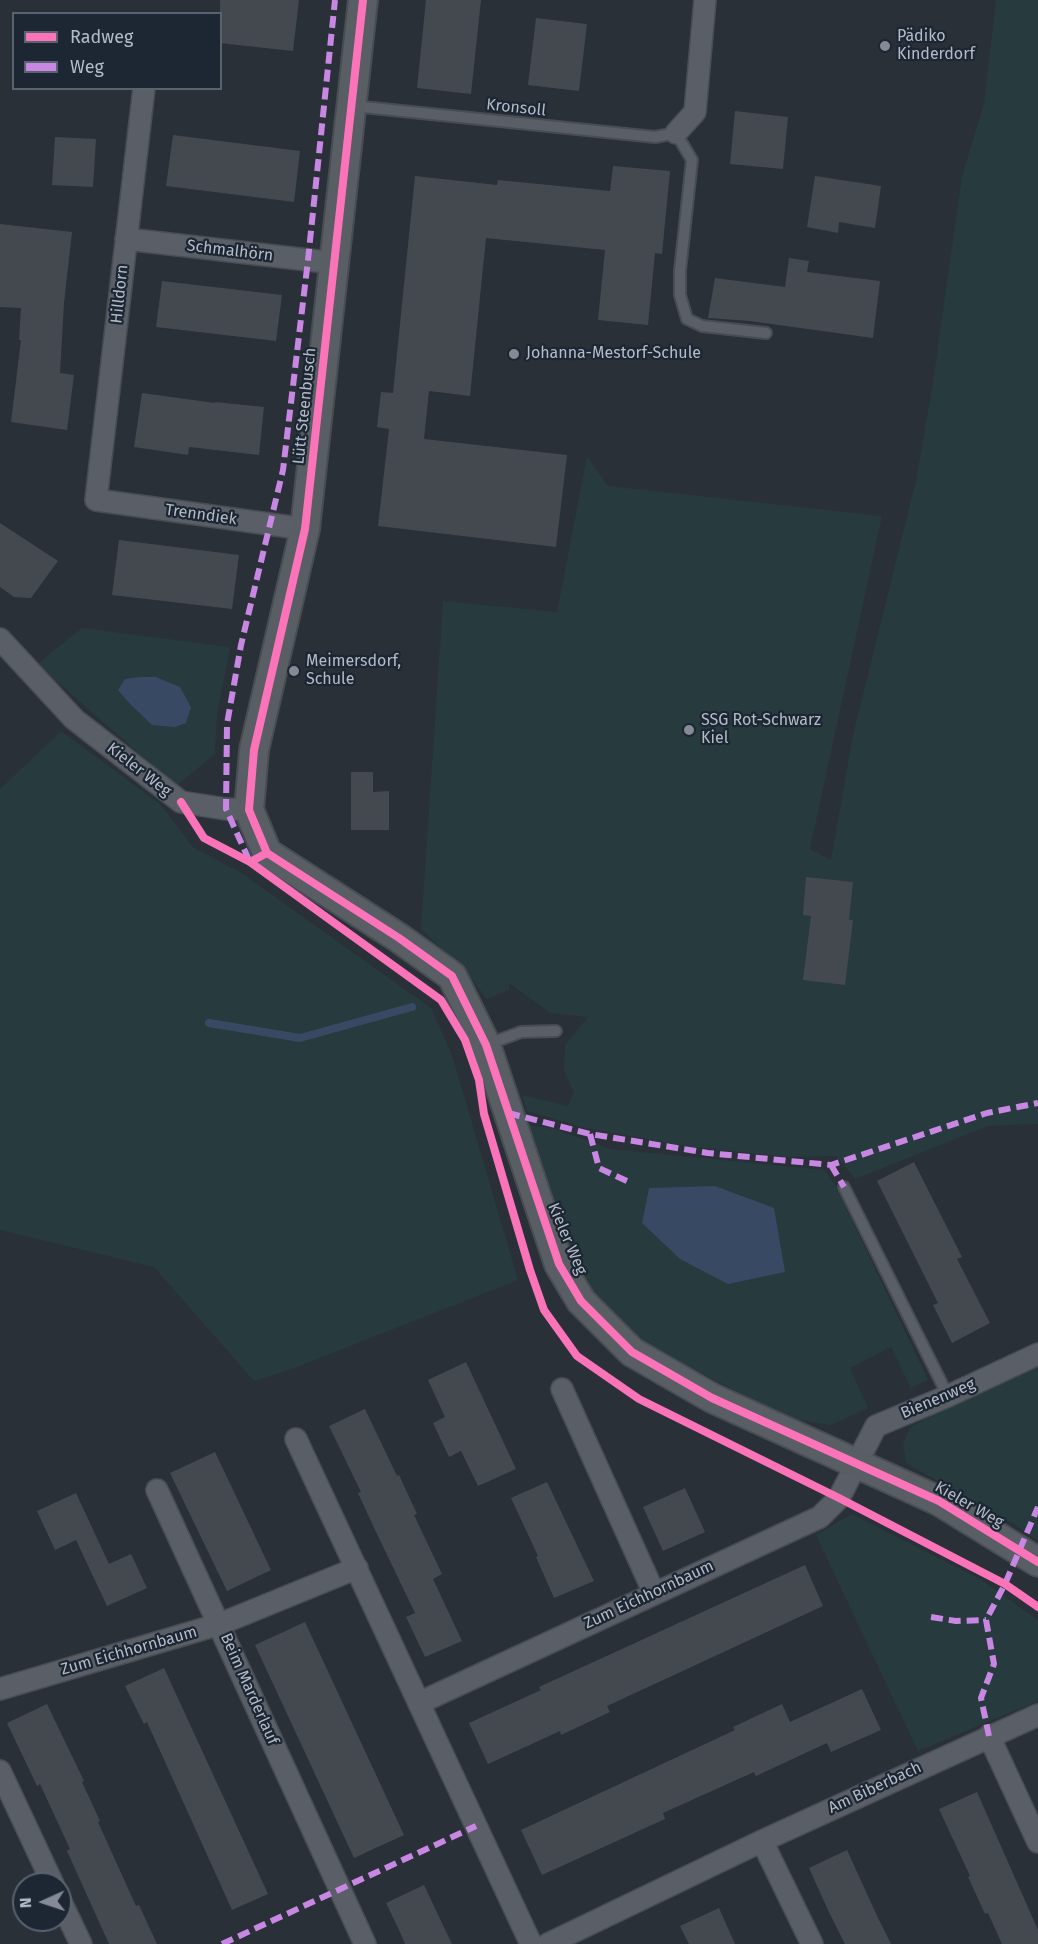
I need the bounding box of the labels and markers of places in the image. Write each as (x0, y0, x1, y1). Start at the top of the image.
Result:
place label: Pädiko Kinderdorf (897, 27, 975, 65)
marker: Pädiko Kinderdorf (878, 39, 892, 53)
place label: Johanna-Mestorf-Schule (526, 344, 701, 364)
marker: Johanna-Mestorf-Schule (507, 347, 521, 361)
place label: Meimersdorf, Schule (306, 652, 401, 690)
marker: Meimersdorf, Schule (287, 664, 301, 678)
place label: SSG Rot-Schwarz Kiel (701, 711, 821, 749)
marker: SSG Rot-Schwarz Kiel (682, 723, 696, 737)

